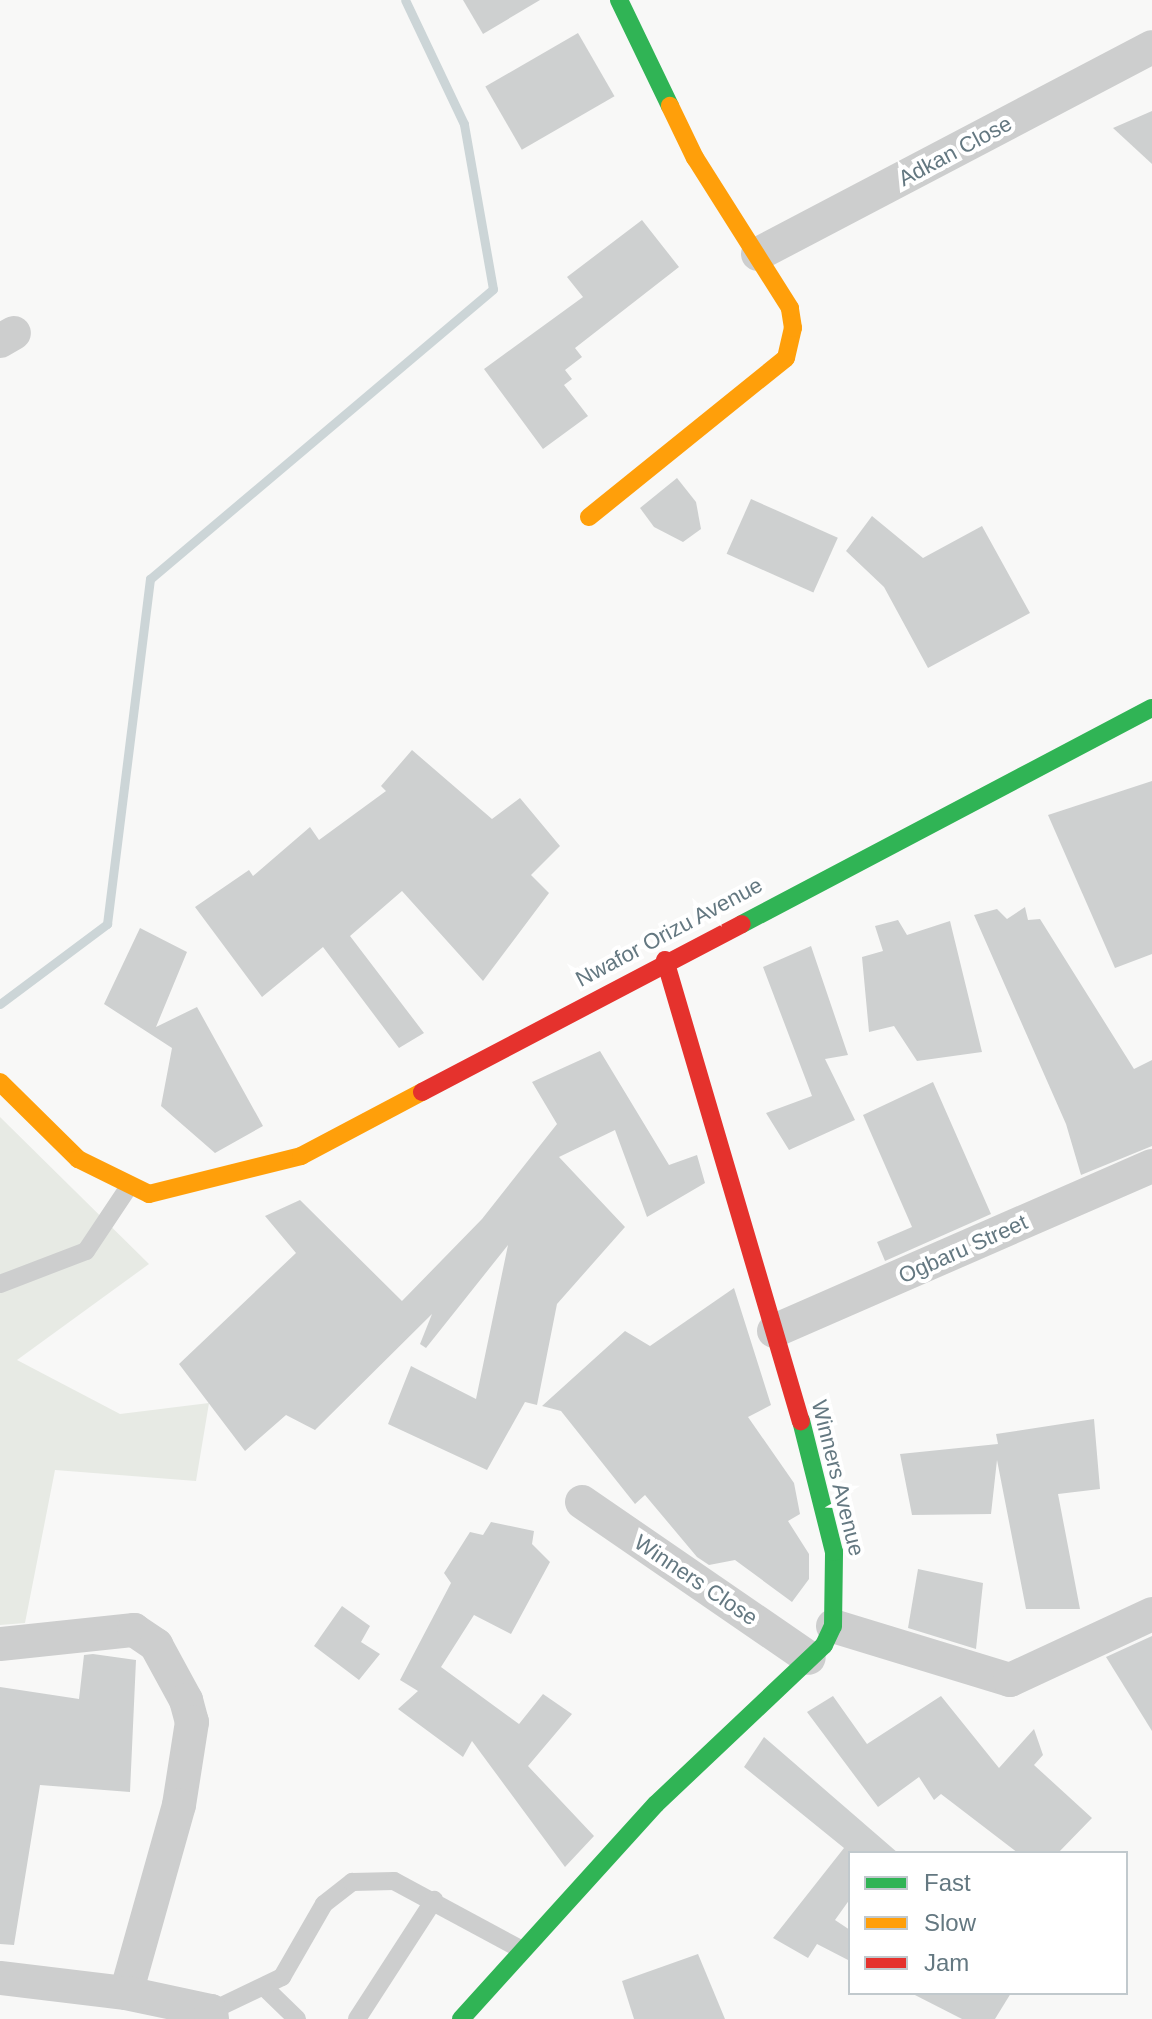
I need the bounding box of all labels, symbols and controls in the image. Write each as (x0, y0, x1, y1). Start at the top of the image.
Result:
street label: Adkan Close (894, 110, 1016, 192)
street label: Nwafor Orizu Avenue (571, 871, 767, 993)
street label: Ogbaru Street (895, 1209, 1031, 1289)
street label: Winners Avenue (806, 1397, 870, 1559)
street label: Winners Close (629, 1529, 763, 1631)
legend (848, 1851, 1128, 1995)
text: Fast (924, 1869, 971, 1896)
text: Slow (924, 1909, 976, 1936)
text: Jam (924, 1949, 969, 1976)

